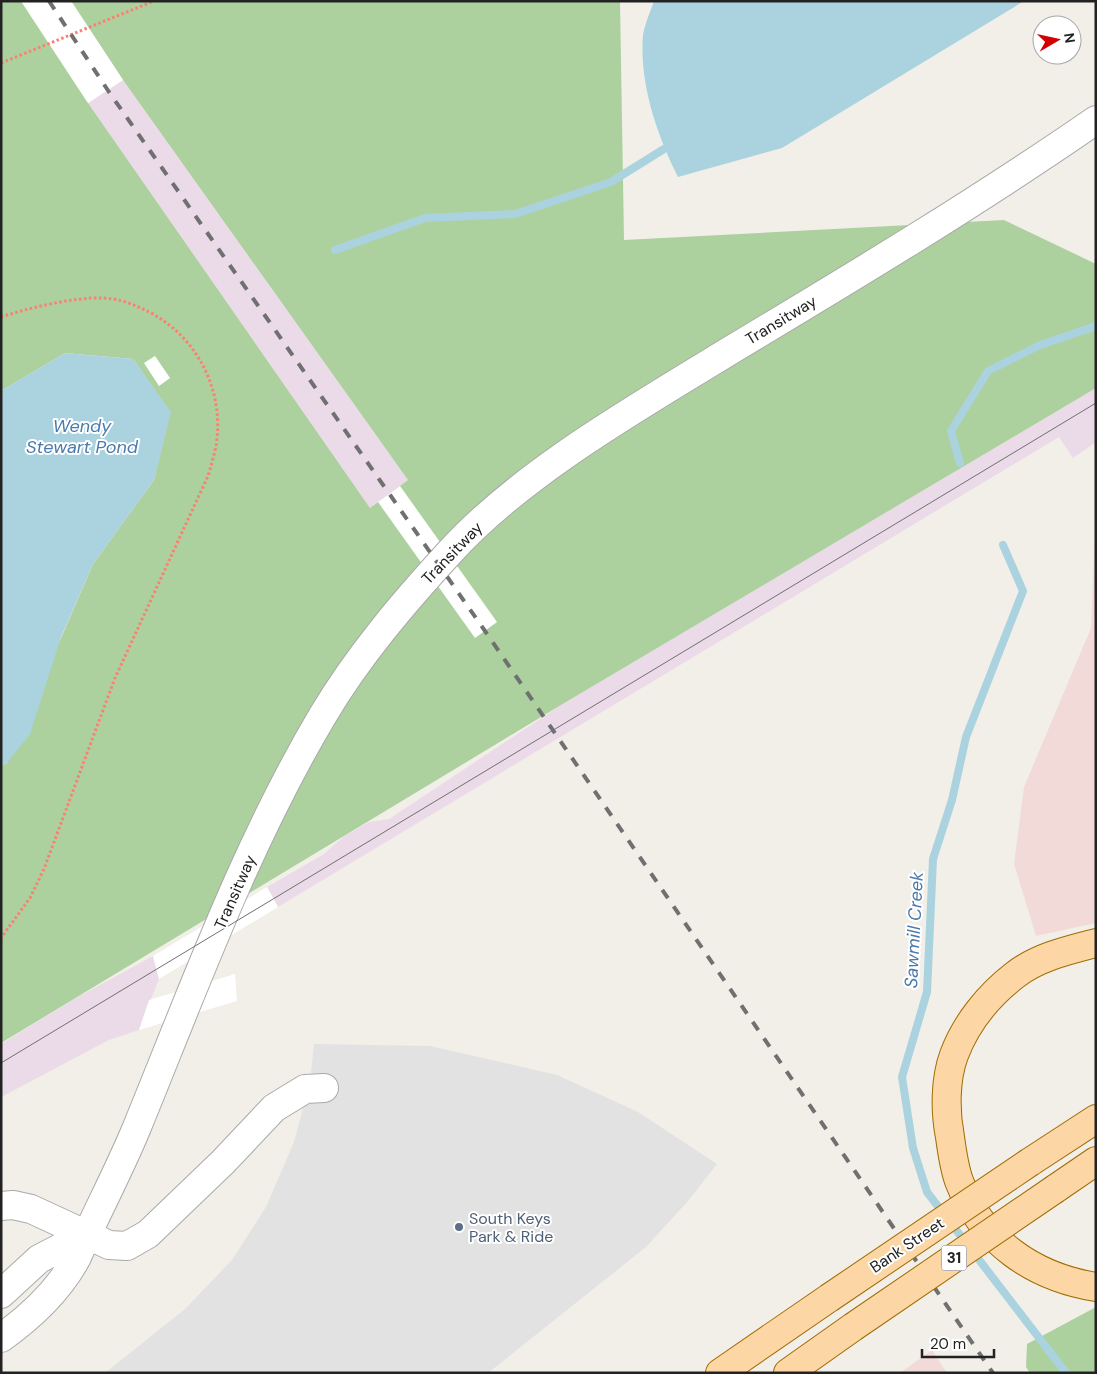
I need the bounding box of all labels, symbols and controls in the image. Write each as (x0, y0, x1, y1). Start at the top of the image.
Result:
north arrow (1032, 15, 1082, 65)
text: N (1060, 32, 1080, 44)
street label: Transitway (742, 291, 820, 349)
water label: Wendy Stewart Pond (26, 414, 139, 459)
street label: Transitway (417, 517, 487, 589)
street label: Transitway (209, 851, 261, 932)
water label: Sawmill Creek (899, 870, 929, 989)
place label: South Keys Park & Ride (469, 1208, 553, 1247)
street label: Bank Street (866, 1212, 948, 1278)
marker: South Keys Park & Ride (453, 1221, 465, 1233)
road number: 31 (942, 1246, 966, 1270)
scale bar (922, 1326, 994, 1358)
text: 20 m (930, 1334, 966, 1354)

